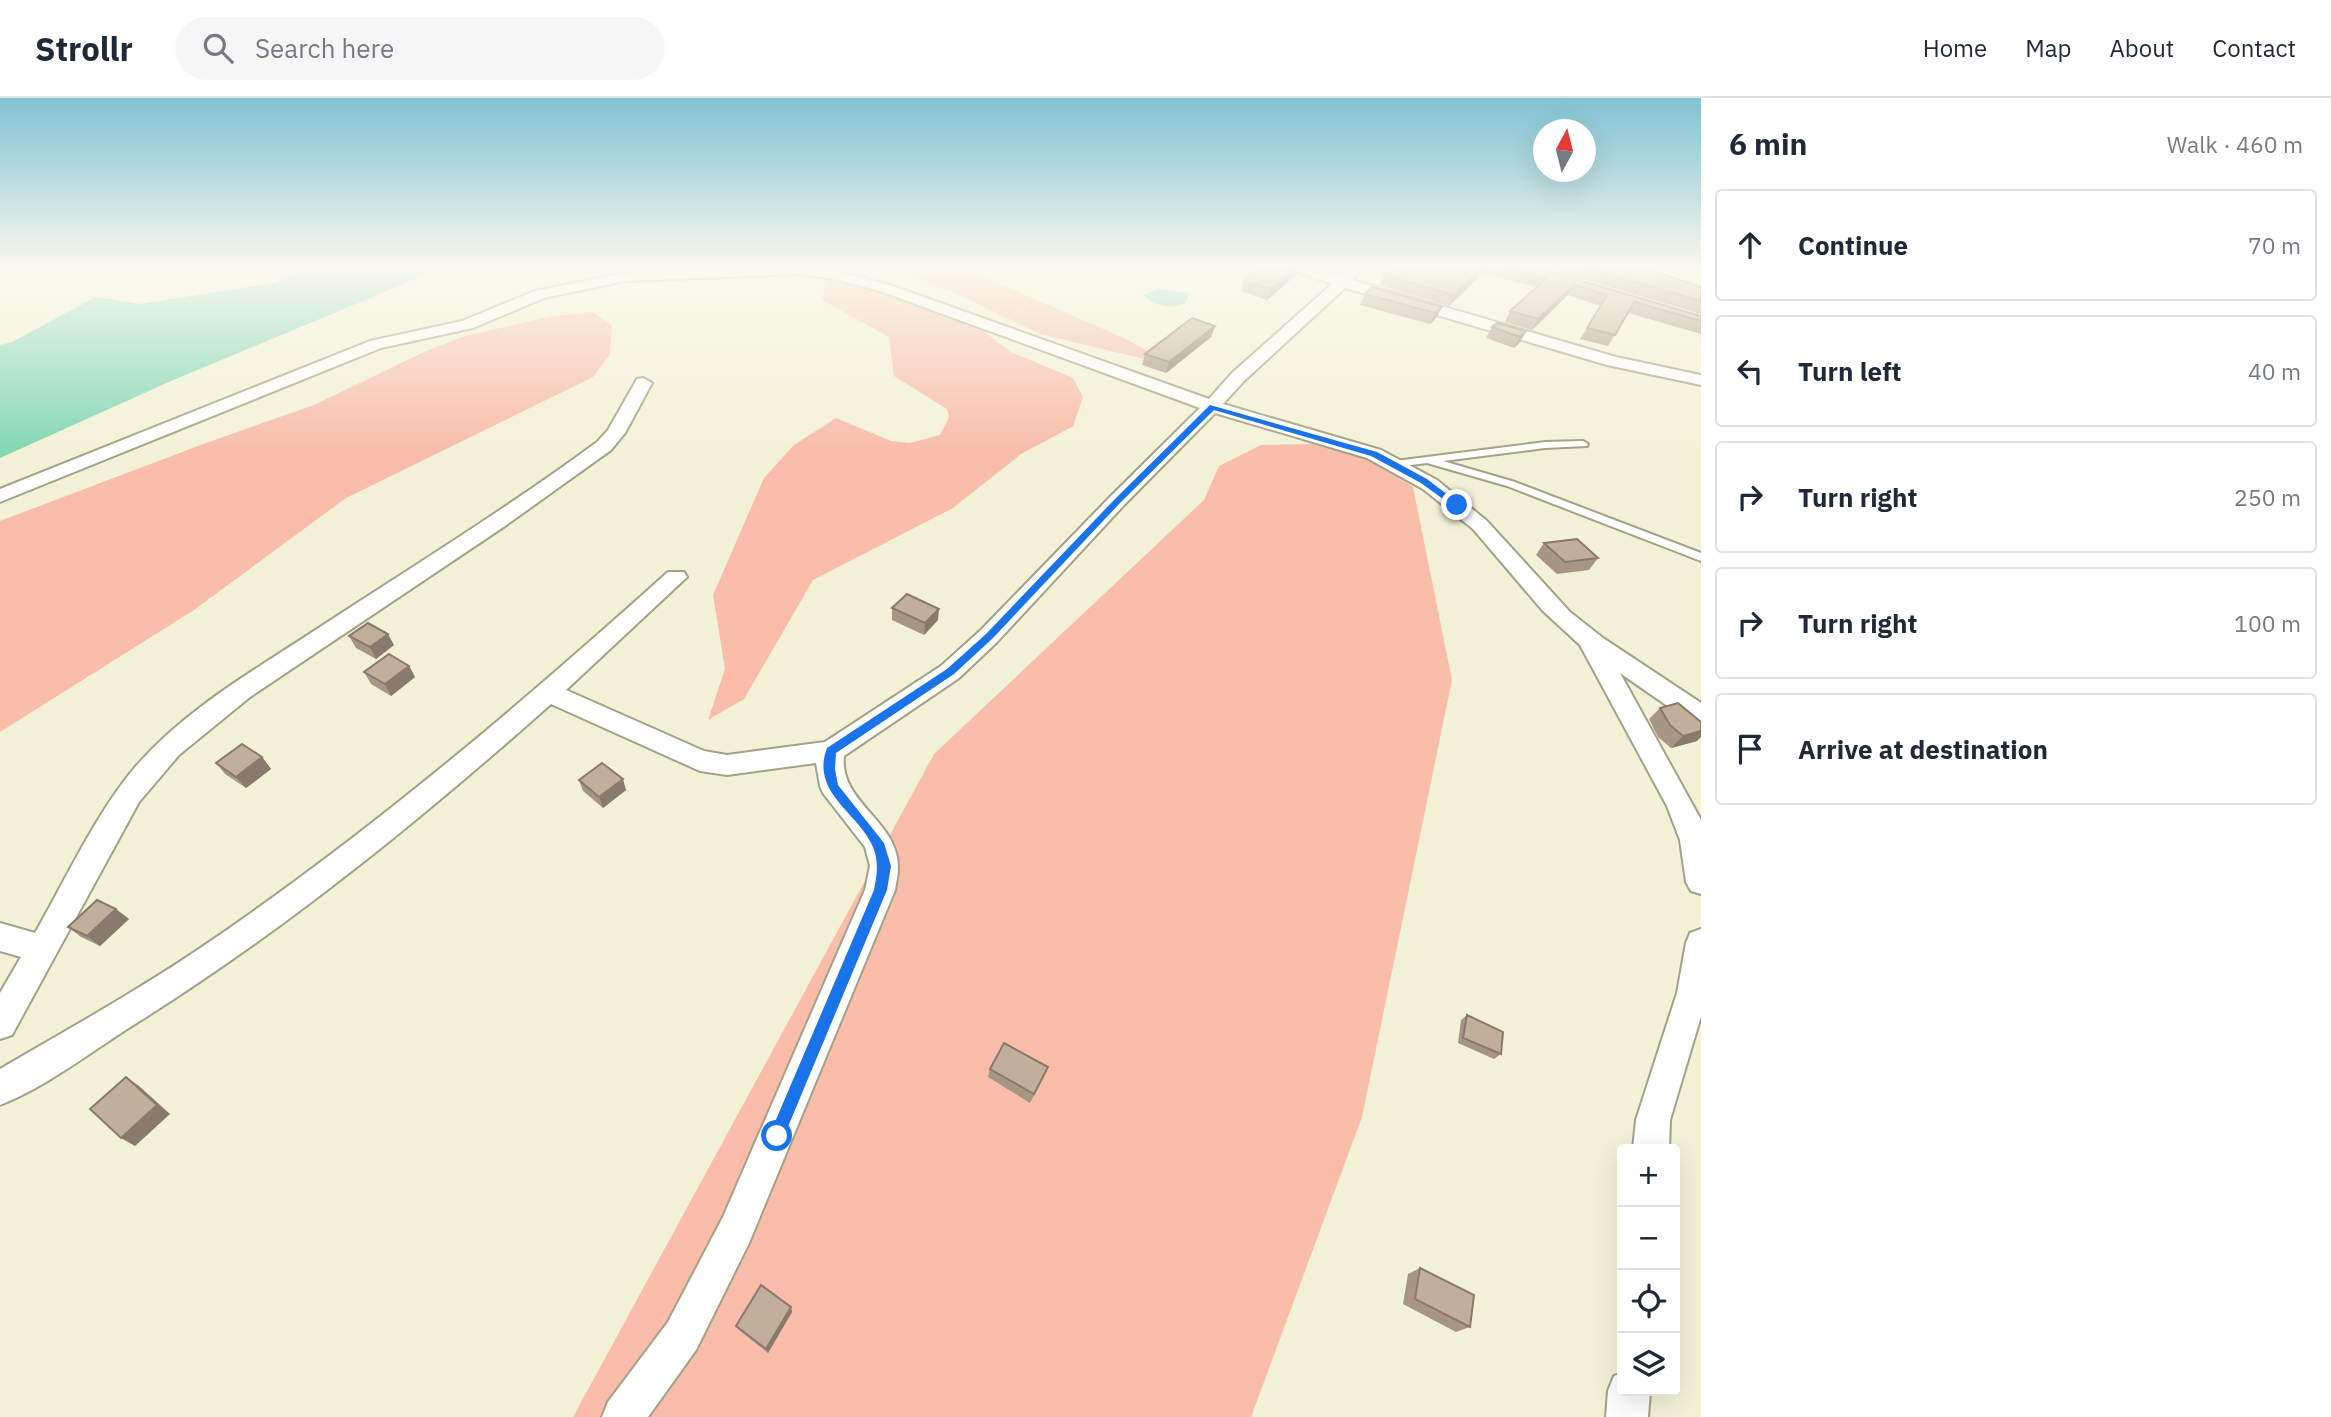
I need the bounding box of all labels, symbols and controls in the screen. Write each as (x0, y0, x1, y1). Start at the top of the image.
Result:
search box (175, 17, 665, 80)
text: Strollr (35, 27, 133, 70)
icon: search (199, 29, 237, 67)
text: Search here (255, 31, 394, 65)
text: Home (1923, 32, 1987, 64)
text: Map (2025, 32, 2071, 64)
text: About (2109, 32, 2174, 64)
text: Contact (2212, 32, 2296, 64)
north arrow (1533, 119, 1596, 182)
text: 6 min (1729, 124, 1807, 163)
text: Walk · 460 m (2167, 129, 2303, 159)
icon: ahead (1731, 226, 1769, 264)
text: Continue (1798, 228, 1908, 262)
text: 70 m (2248, 230, 2301, 260)
icon: left (1731, 352, 1769, 390)
text: Turn left (1798, 354, 1901, 388)
text: 40 m (2248, 356, 2301, 386)
icon: right (1731, 478, 1769, 516)
text: Turn right (1798, 480, 1917, 514)
text: 250 m (2234, 482, 2301, 512)
route end (1441, 489, 1472, 520)
icon: right (1731, 604, 1769, 642)
text: Turn right (1798, 606, 1917, 640)
text: 100 m (2234, 608, 2301, 638)
icon: arrive (1731, 730, 1769, 768)
text: Arrive at destination (1798, 732, 2048, 766)
route start (761, 1120, 792, 1151)
map controls (1617, 1144, 1680, 1396)
button: + (1617, 1144, 1680, 1207)
button: − (1617, 1207, 1680, 1270)
button: locate (1617, 1270, 1680, 1333)
button: layers (1617, 1333, 1680, 1396)

